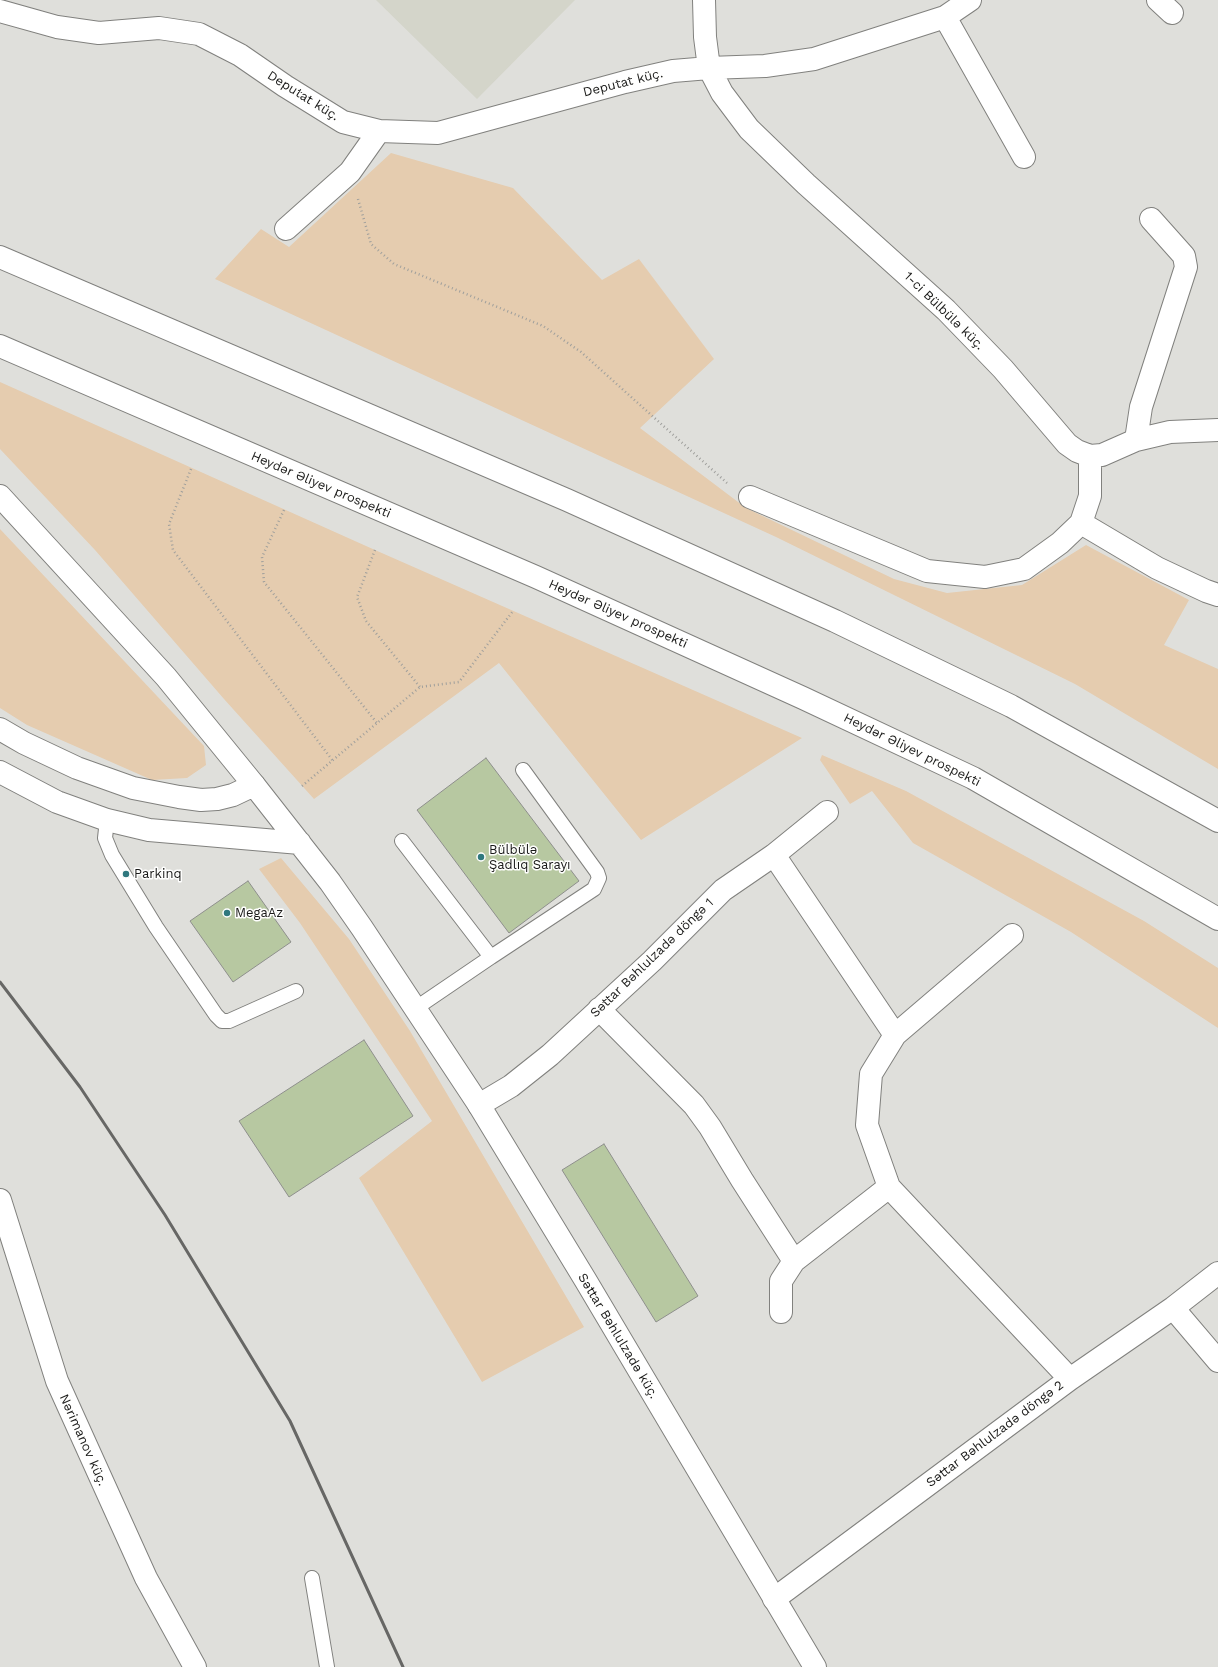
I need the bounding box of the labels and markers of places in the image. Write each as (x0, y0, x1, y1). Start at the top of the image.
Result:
place label: Bülbülə Şadlıq Sarayı (489, 842, 571, 873)
marker: Bülbülə Şadlıq Sarayı (476, 852, 486, 862)
place label: Parkinq (134, 866, 182, 882)
marker: Parkinq (121, 869, 131, 879)
place label: MegaAz (235, 905, 283, 921)
marker: MegaAz (222, 908, 232, 918)

